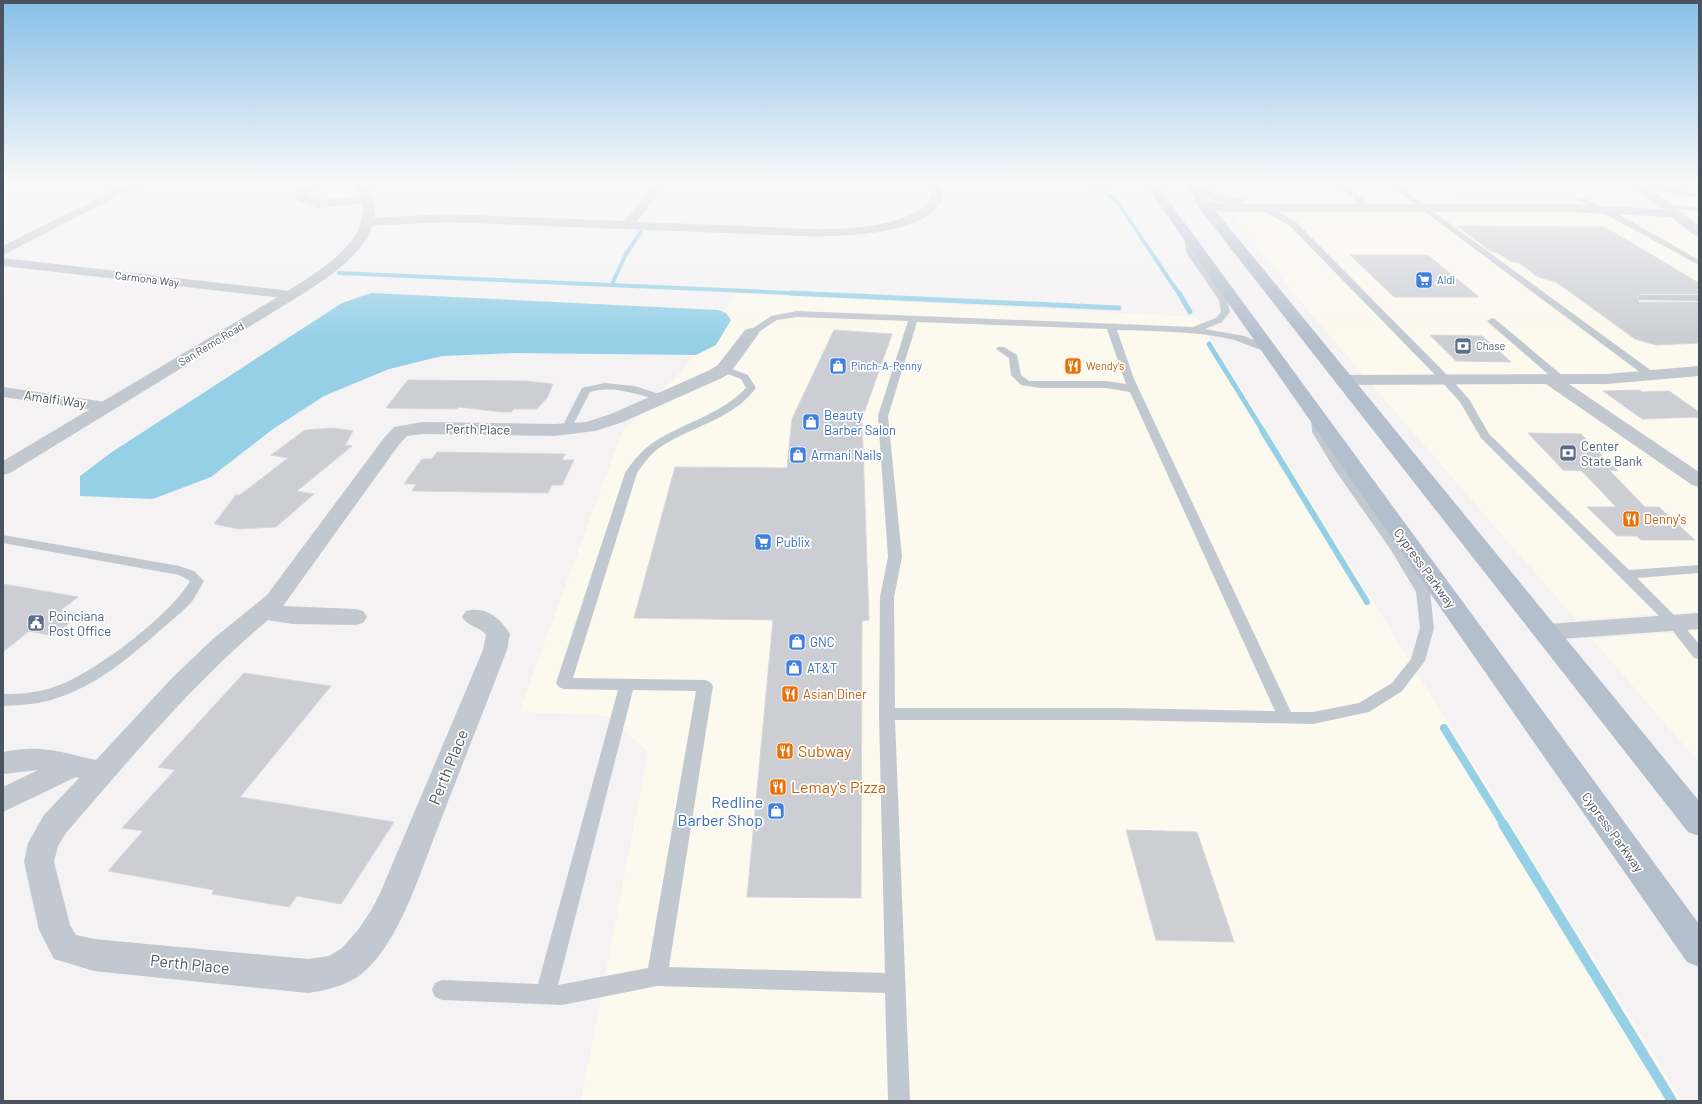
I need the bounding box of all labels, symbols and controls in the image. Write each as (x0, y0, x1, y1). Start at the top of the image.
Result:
street label: Carmona Way (114, 268, 180, 289)
supermarket icon: Aldi (1414, 270, 1434, 290)
place label: Aldi (1437, 273, 1455, 286)
street label: San Remo Road (176, 319, 246, 368)
bank icon: Chase (1453, 336, 1473, 356)
place label: Chase (1476, 339, 1506, 352)
shop icon: Pinch-A-Penny (828, 356, 848, 376)
restaurant icon: Wendy's (1063, 356, 1083, 376)
place label: Pinch-A-Penny (851, 359, 922, 372)
place label: Wendy's (1086, 359, 1124, 372)
street label: Amalfi Way (23, 387, 87, 411)
place label: Beauty Barber Salon (824, 407, 896, 438)
shop icon: Beauty Barber Salon (801, 412, 821, 432)
street label: Perth Place (446, 420, 511, 438)
place label: Center State Bank (1581, 438, 1643, 469)
bank icon: Center State Bank (1558, 443, 1578, 463)
shop icon: Armani Nails (788, 445, 808, 465)
place label: Armani Nails (811, 447, 882, 463)
restaurant icon: Denny's (1621, 509, 1641, 529)
place label: Denny's (1644, 511, 1686, 527)
street label: Cypress Parkway (1391, 525, 1459, 611)
supermarket icon: Publix (753, 532, 773, 552)
place label: Publix (776, 534, 810, 550)
place label: Poinciana Post Office (49, 608, 111, 639)
public building icon: Poinciana Post Office (26, 613, 46, 633)
shop icon: GNC (787, 632, 807, 652)
place label: GNC (810, 634, 835, 650)
shop icon: AT&T (784, 658, 804, 678)
place label: AT&T (807, 660, 837, 676)
restaurant icon: Asian Diner (780, 684, 800, 704)
place label: Asian Diner (803, 686, 867, 702)
street label: Perth Place (424, 726, 471, 807)
restaurant icon: Subway (775, 741, 795, 761)
place label: Subway (798, 741, 852, 760)
restaurant icon: Lemay's Pizza (768, 777, 788, 797)
place label: Lemay's Pizza (791, 777, 886, 796)
street label: Cypress Parkway (1579, 789, 1647, 875)
place label: Redline Barber Shop (677, 792, 763, 829)
shop icon: Redline Barber Shop (766, 801, 786, 821)
street label: Perth Place (150, 950, 231, 977)

